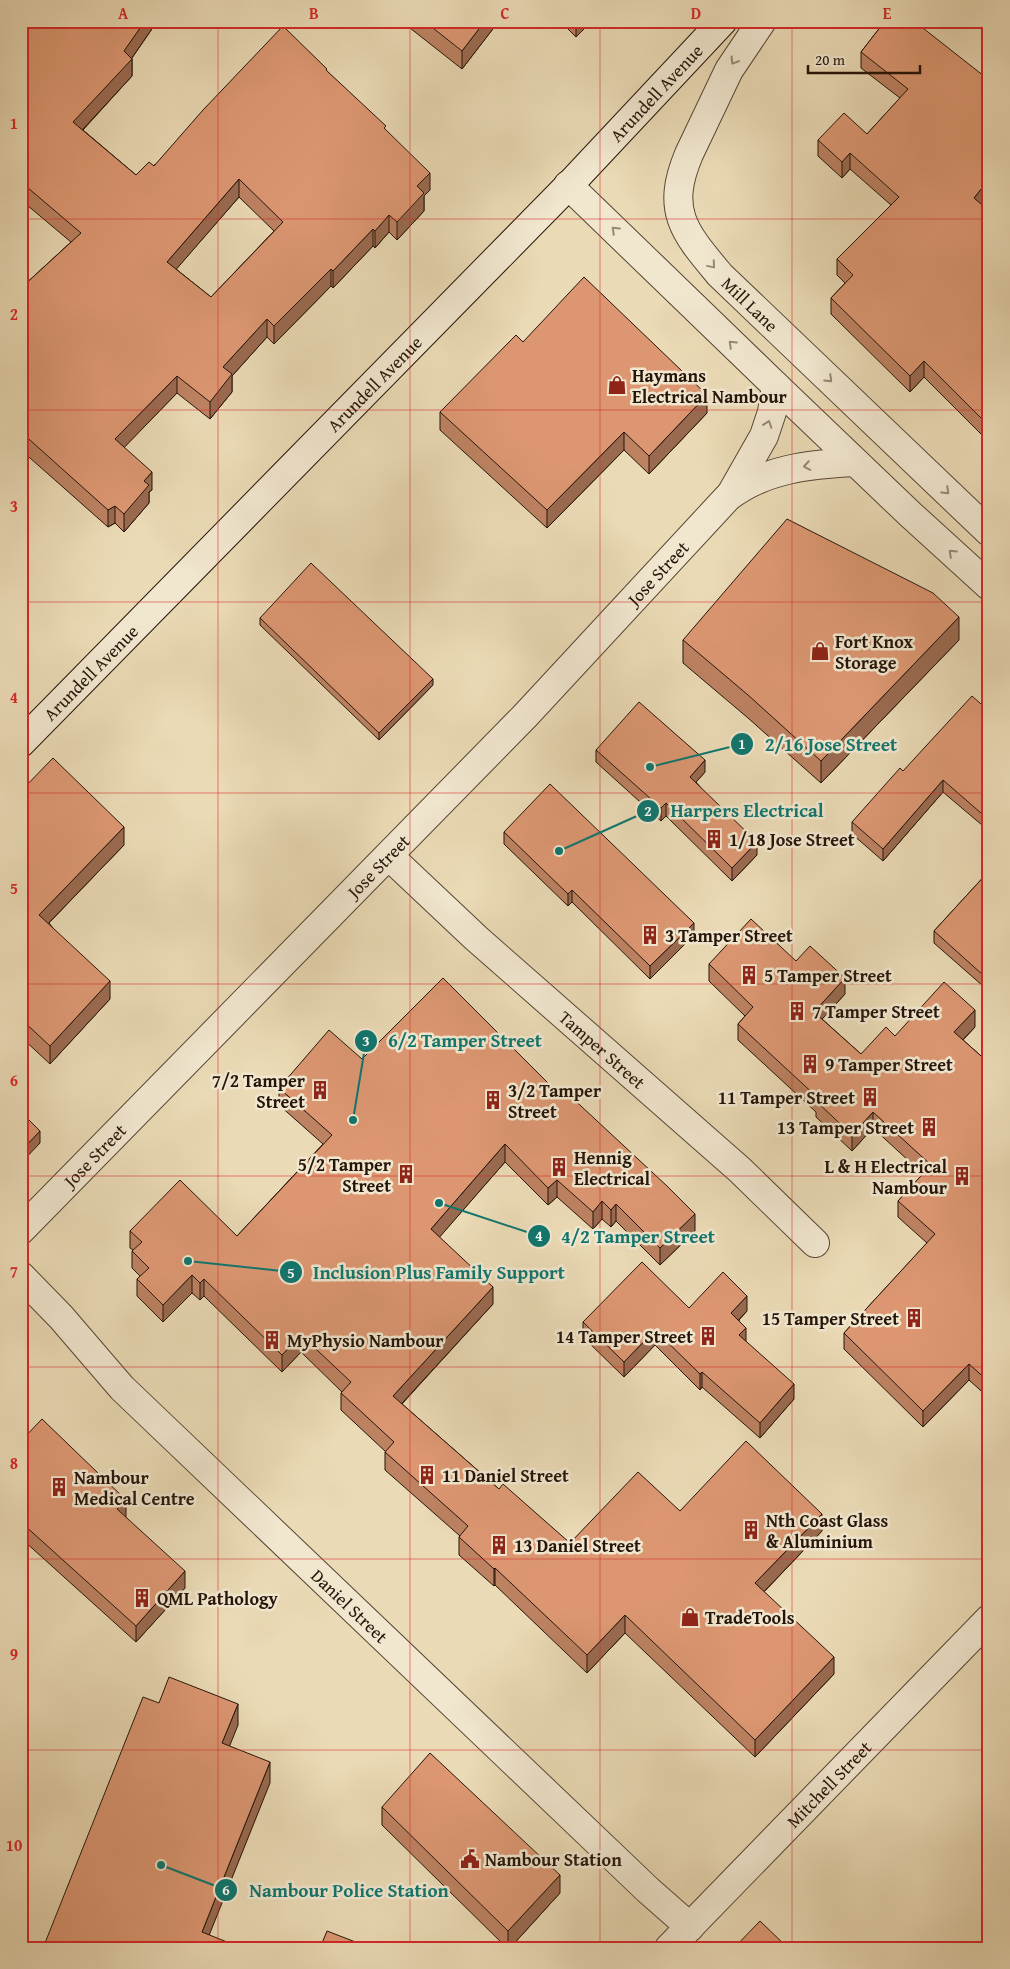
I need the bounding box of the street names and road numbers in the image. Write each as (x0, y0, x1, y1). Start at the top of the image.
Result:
street label: Arundell Avenue (603, 37, 709, 148)
street label: Mill Lane (716, 270, 785, 338)
street label: Arundell Avenue (320, 329, 428, 438)
street label: Jose Street (619, 534, 695, 613)
street label: Arundell Avenue (37, 618, 144, 727)
street label: Jose Street (339, 827, 416, 905)
street label: Tamper Street (553, 1003, 652, 1095)
street label: Jose Street (55, 1117, 133, 1194)
street label: Daniel Street (305, 1562, 395, 1649)
street label: Mitchell Street (780, 1734, 878, 1833)

